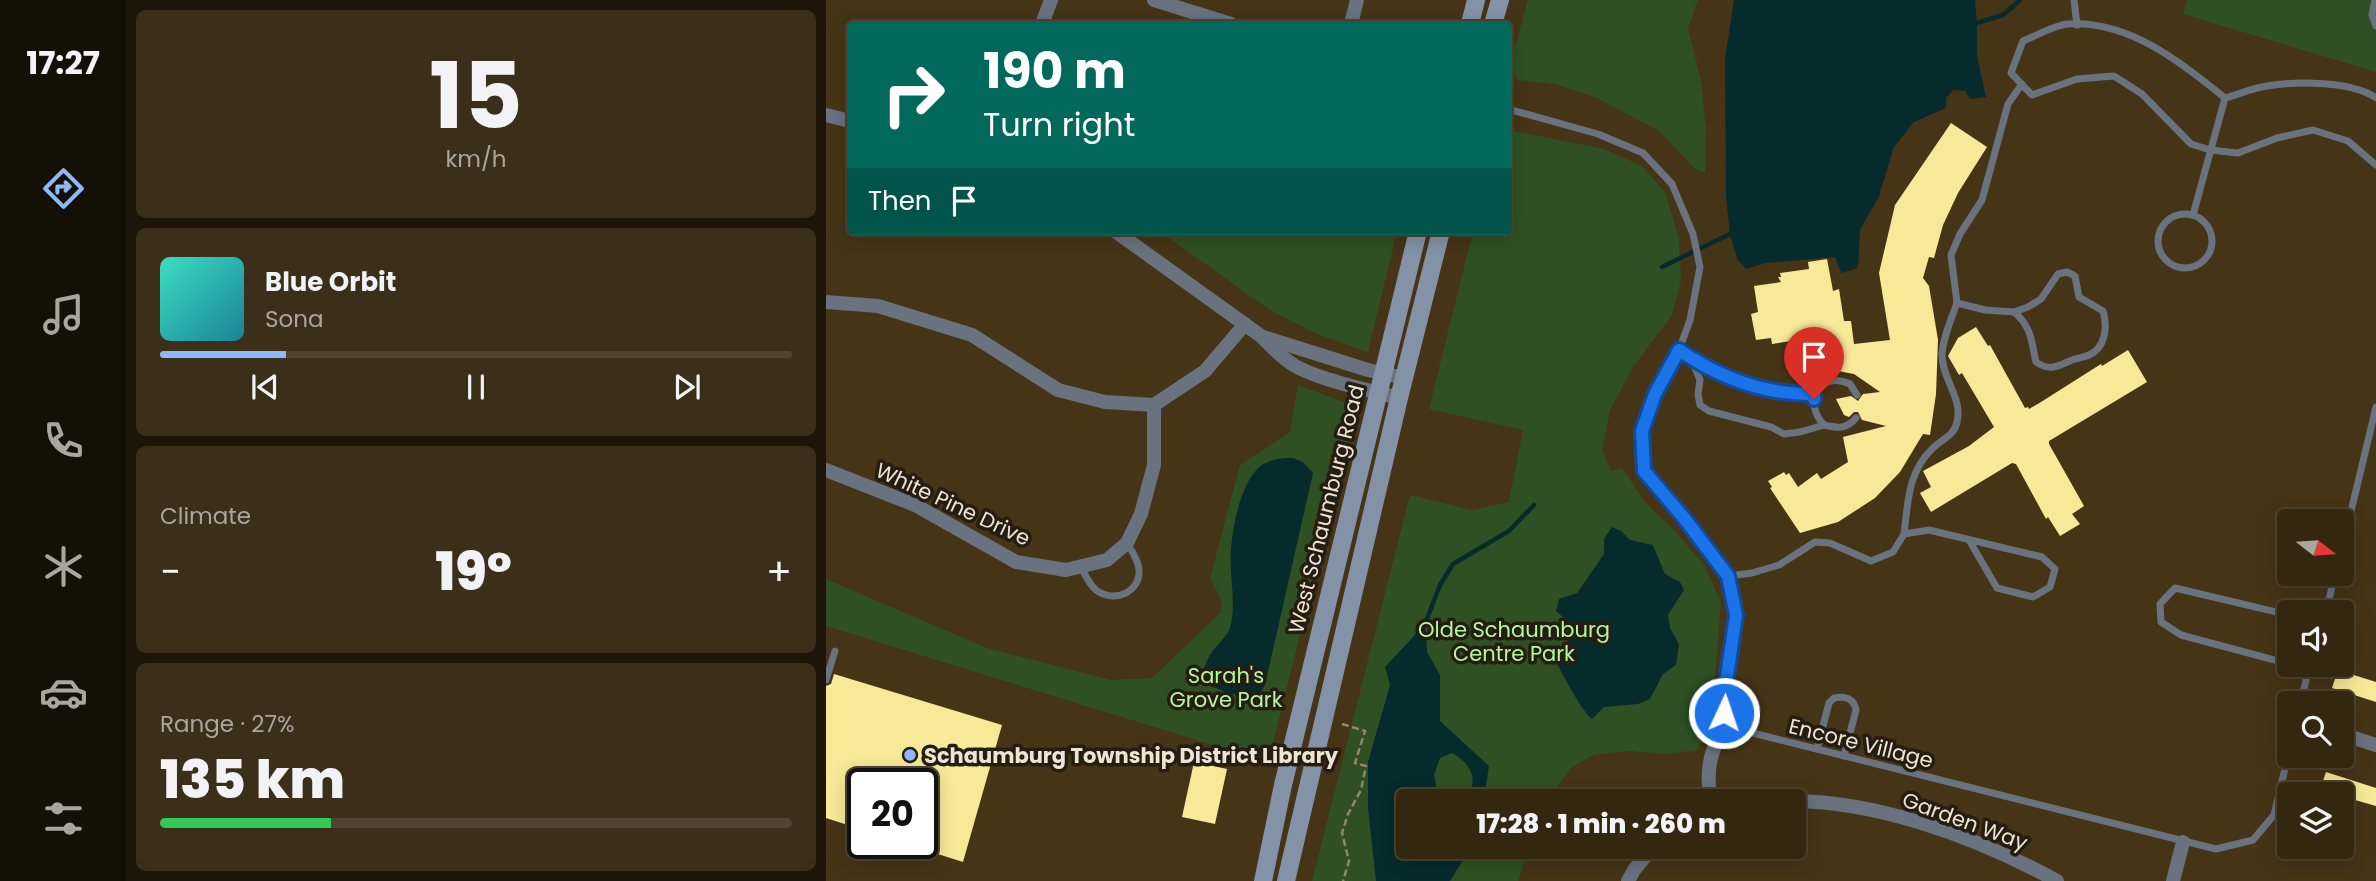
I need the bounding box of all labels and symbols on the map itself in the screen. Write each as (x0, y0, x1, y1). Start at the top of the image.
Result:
pin (1784, 327, 1844, 399)
street label: West Schaumburg Road (1281, 382, 1371, 636)
street label: White Pine Drive (871, 455, 1035, 553)
north arrow (2277, 509, 2354, 586)
park label: Olde Schaumburg Centre Park (1418, 615, 1610, 668)
park label: Sarah's Grove Park (1169, 661, 1283, 714)
position arrow (1687, 676, 1761, 750)
street label: Encore Village (1786, 711, 1936, 775)
place label: Schaumburg Township District Library (924, 741, 1339, 770)
marker: Schaumburg Township District Library (902, 747, 918, 763)
speed limit sign: 20 (847, 768, 938, 859)
street label: Garden Way (1898, 785, 2032, 857)

